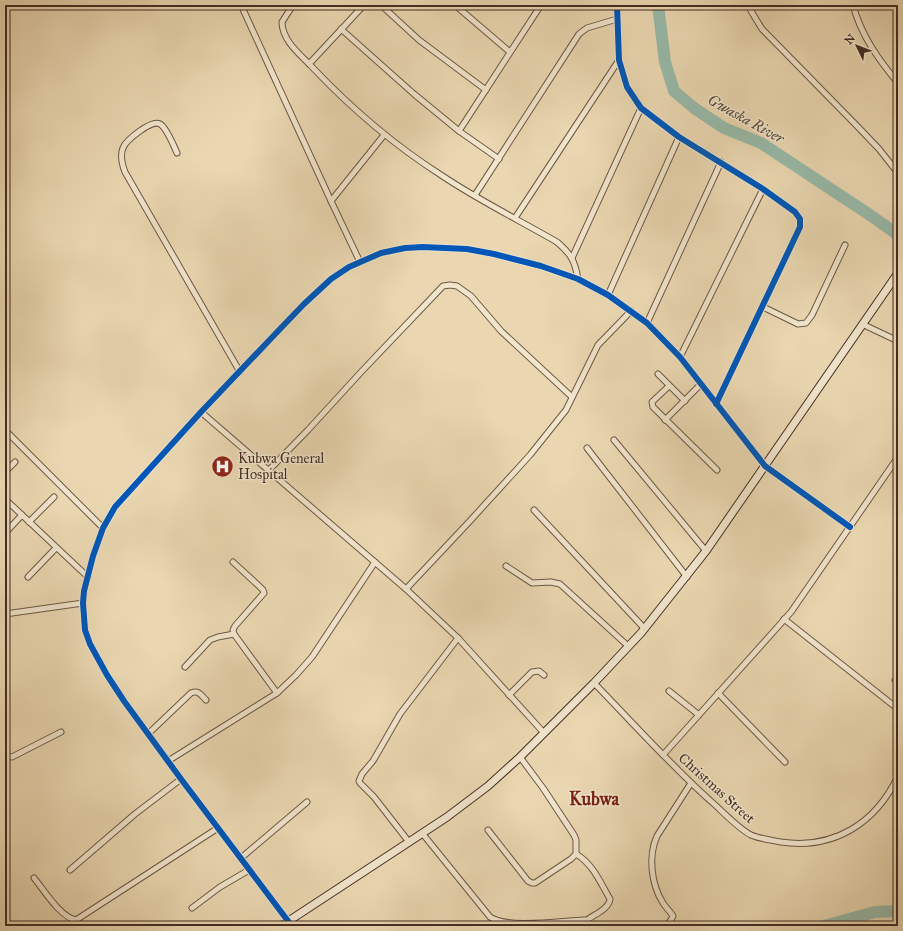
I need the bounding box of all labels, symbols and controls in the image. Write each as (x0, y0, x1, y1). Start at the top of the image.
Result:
north arrow (837, 26, 877, 66)
text: N (842, 31, 858, 47)
water label: Gwaska River (705, 91, 788, 148)
place label: Kubwa General Hospital (238, 450, 325, 483)
hospital icon: Kubwa General Hospital (210, 453, 236, 479)
street label: Christmas Street (675, 750, 758, 827)
district label: Kubwa (569, 788, 619, 810)

